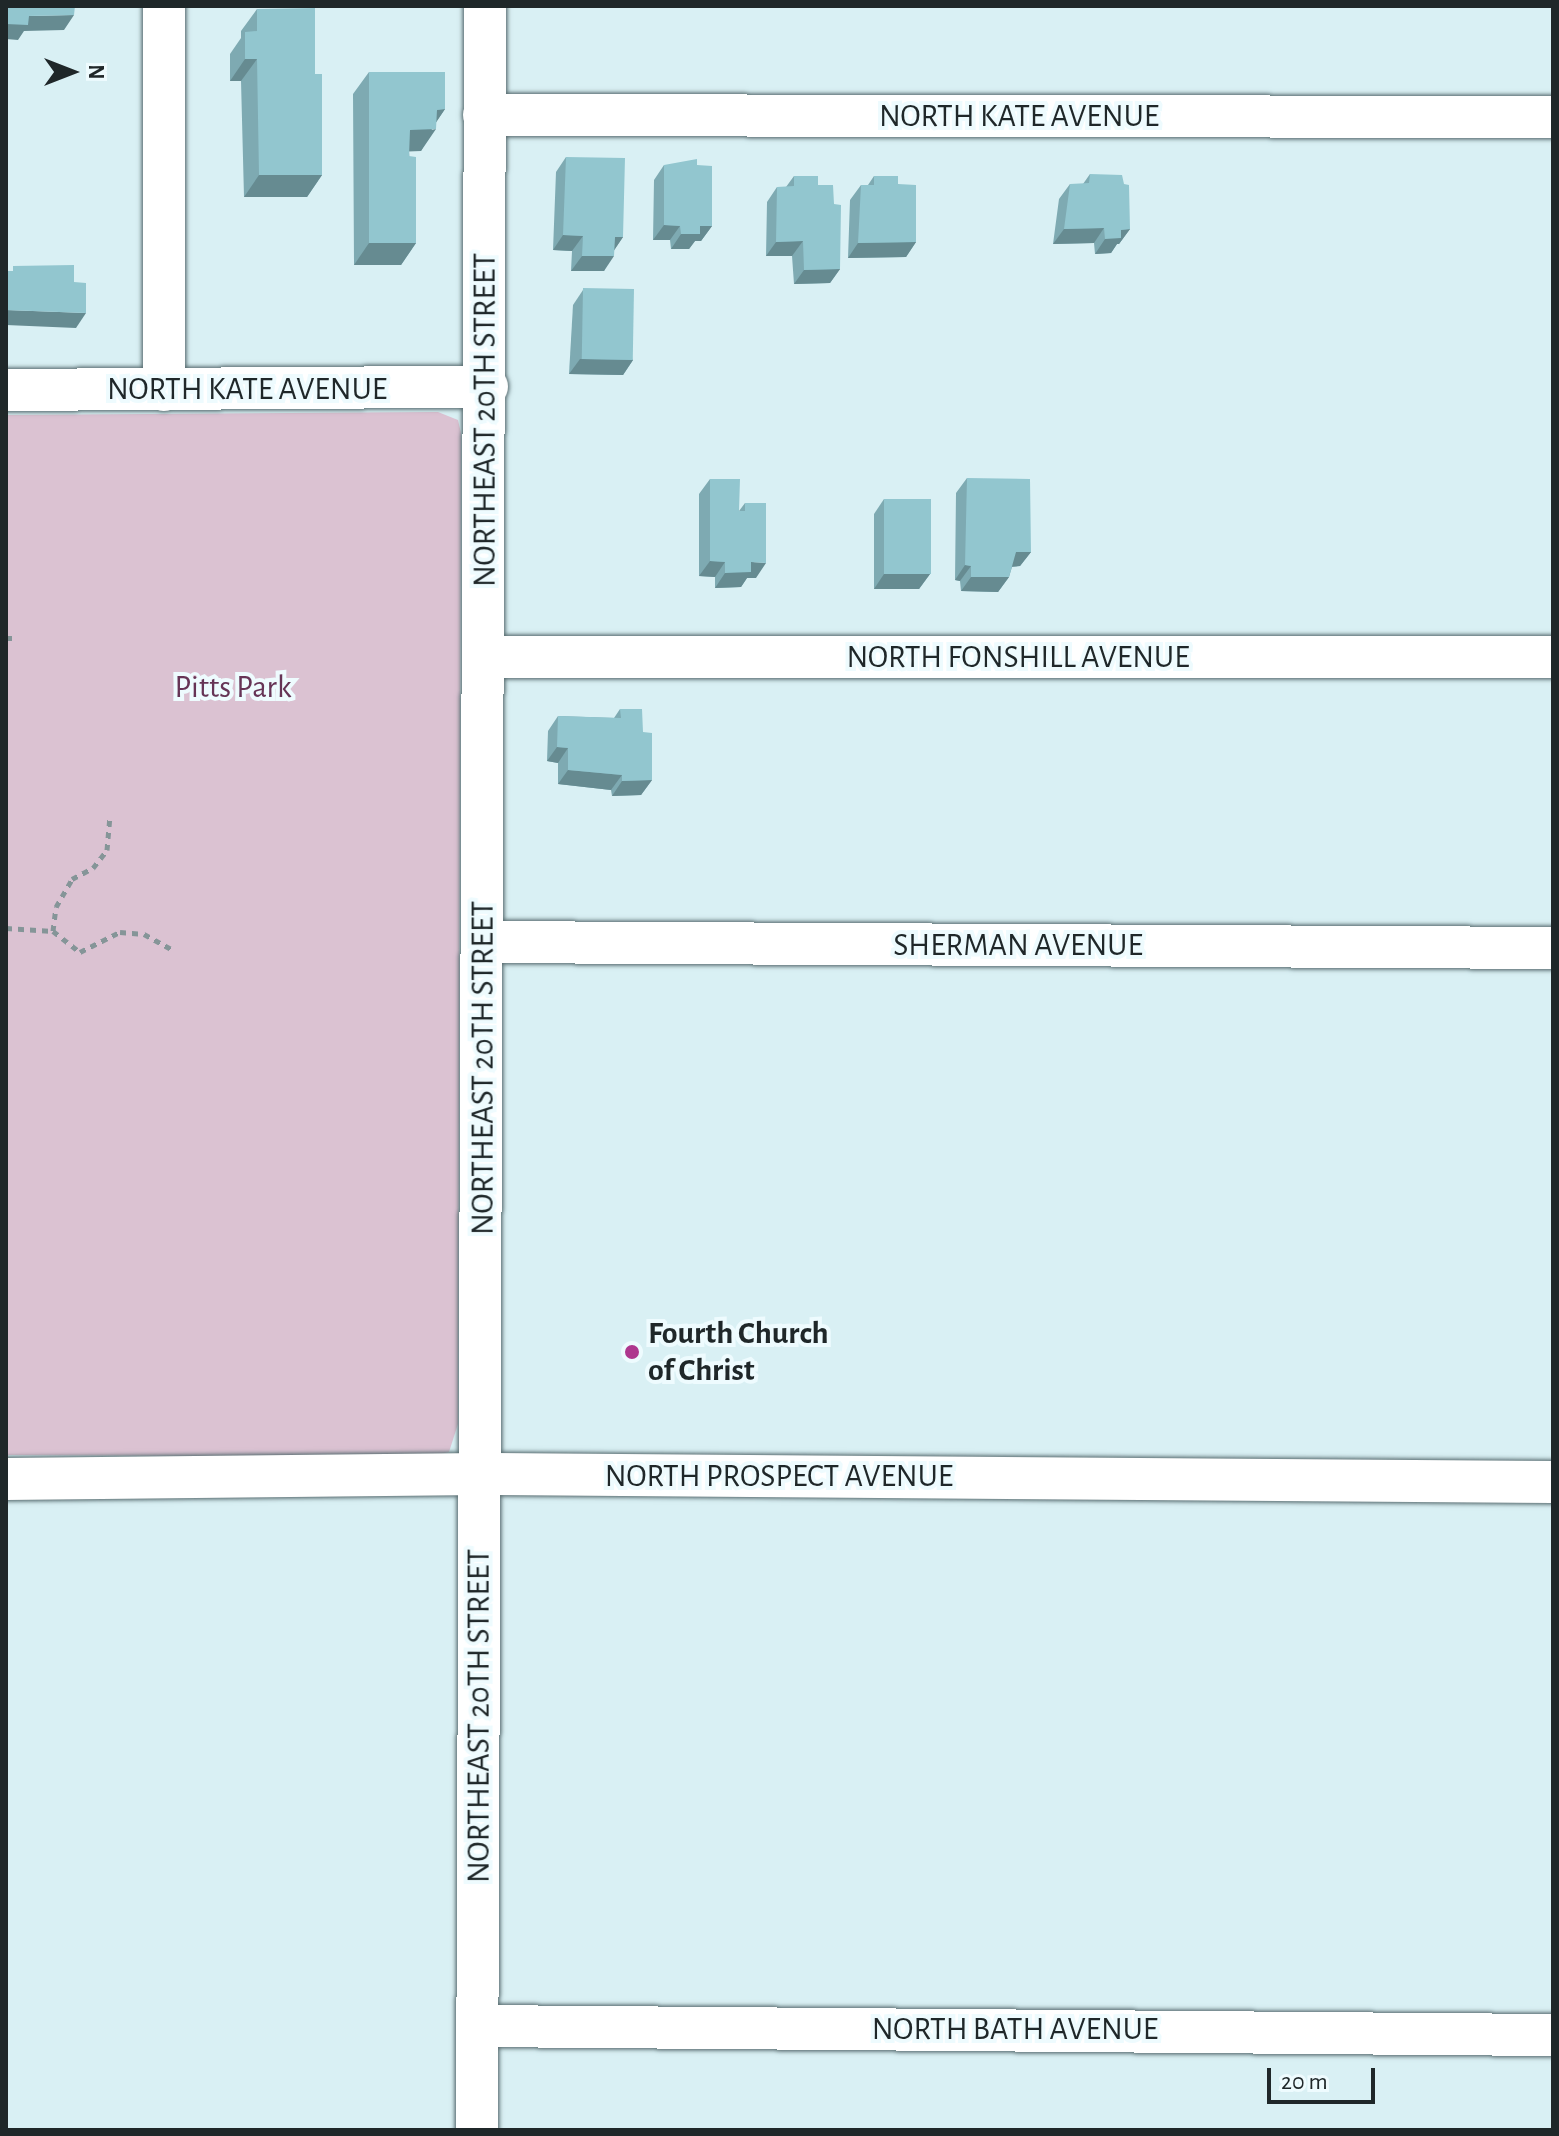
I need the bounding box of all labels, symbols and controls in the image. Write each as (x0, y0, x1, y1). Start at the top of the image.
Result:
north arrow (32, 32, 112, 112)
text: N (85, 64, 107, 80)
street label: NORTH KATE AVENUE (879, 97, 1159, 135)
street label: NORTHEAST 20TH STREET (466, 253, 504, 587)
street label: NORTH KATE AVENUE (107, 370, 387, 408)
street label: NORTH FONSHILL AVENUE (846, 638, 1190, 676)
park label: Pitts Park (174, 668, 292, 706)
street label: NORTHEAST 20TH STREET (464, 901, 502, 1235)
street label: SHERMAN AVENUE (893, 926, 1143, 964)
place label: Fourth Church of Christ (648, 1315, 829, 1390)
marker: Fourth Church of Christ (623, 1343, 641, 1361)
street label: NORTH PROSPECT AVENUE (605, 1457, 953, 1495)
street label: NORTHEAST 20TH STREET (460, 1549, 498, 1883)
street label: NORTH BATH AVENUE (872, 2010, 1158, 2048)
scale bar (1271, 2052, 1379, 2102)
text: 20 m (1281, 2070, 1328, 2094)

